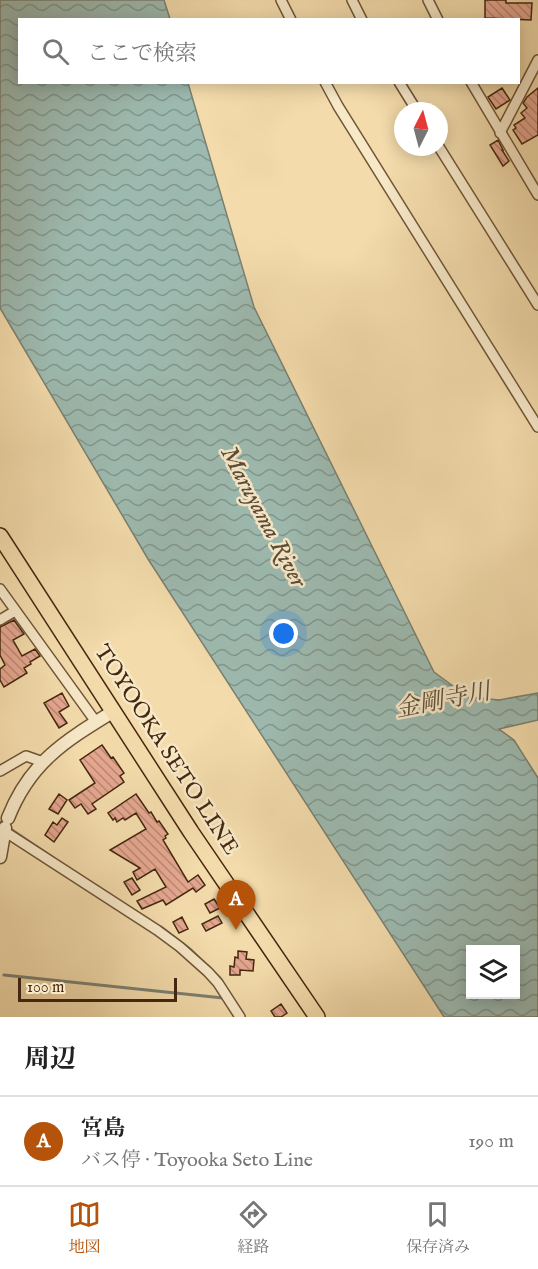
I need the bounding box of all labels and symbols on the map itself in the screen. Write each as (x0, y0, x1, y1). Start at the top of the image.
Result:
north arrow (394, 102, 448, 156)
water label: Maruyama River (213, 441, 314, 595)
your location (269, 619, 298, 648)
street label: TOYOOKA SETO LINE (87, 640, 245, 860)
water label: 金剛寺川 (393, 676, 496, 725)
pin: A (216, 880, 256, 930)
scale bar (18, 975, 177, 1002)

